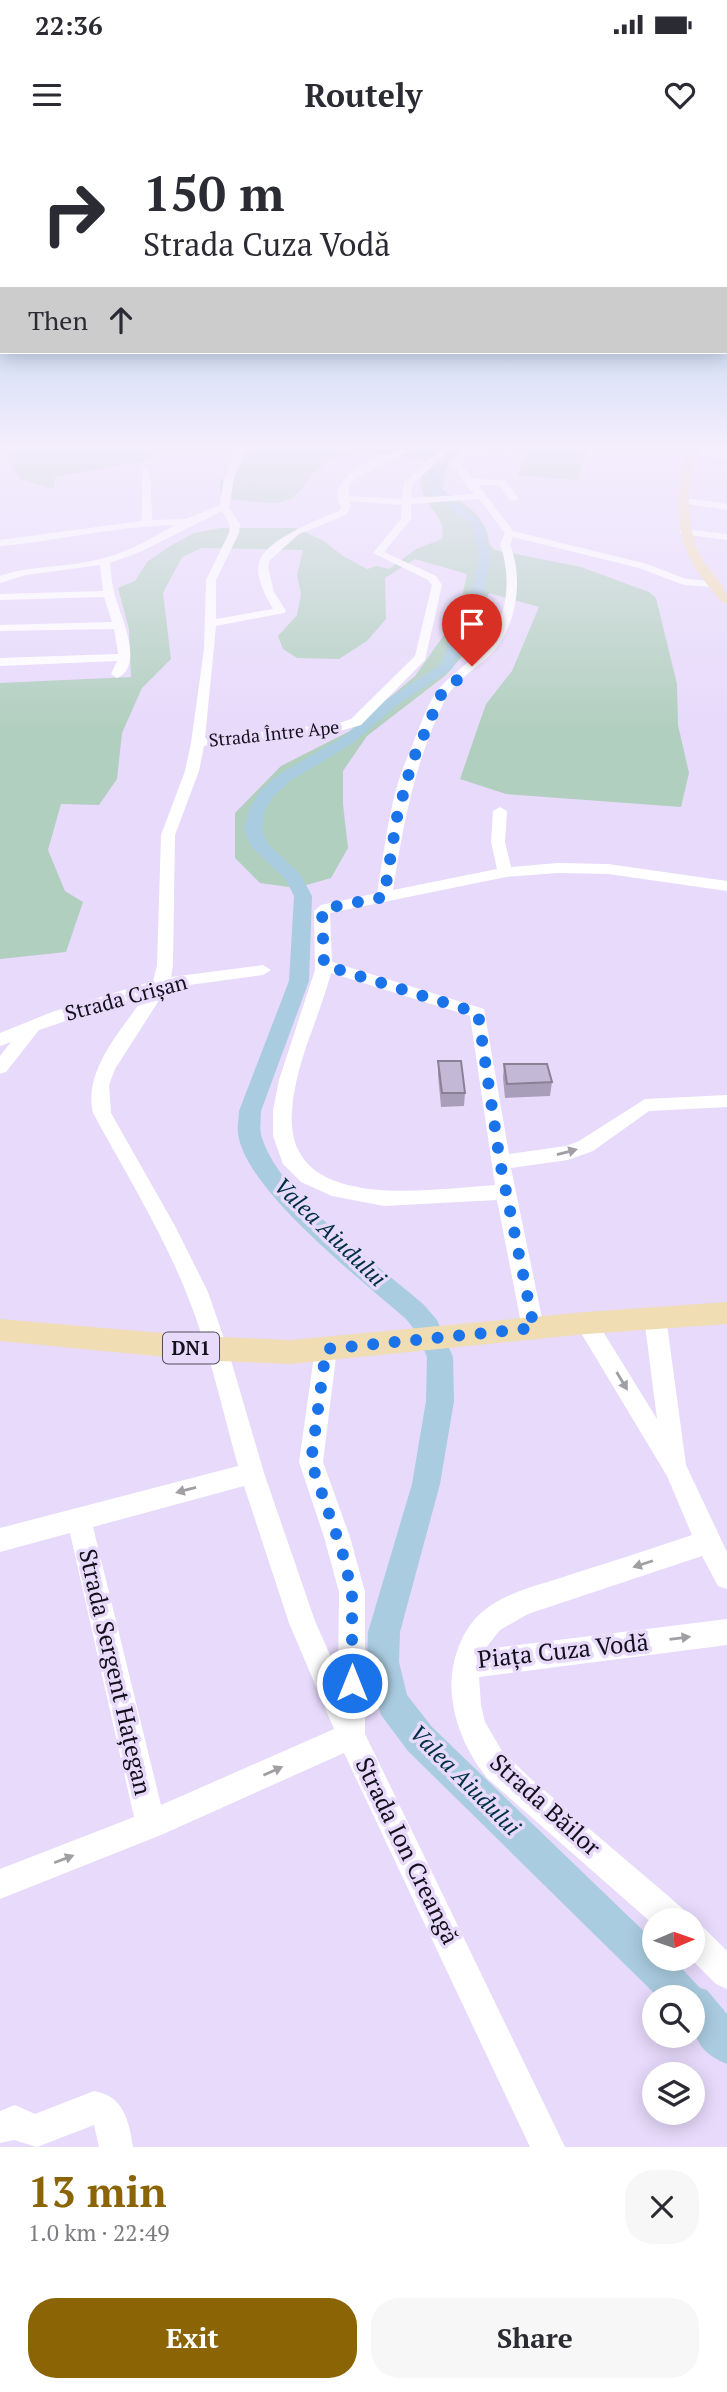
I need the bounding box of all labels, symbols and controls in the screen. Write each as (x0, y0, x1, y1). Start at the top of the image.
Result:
text: 22:36 (35, 8, 103, 42)
text: Routely (305, 74, 422, 116)
icon: menu (28, 76, 66, 114)
icon: heart (661, 76, 699, 114)
text: 150 m (143, 160, 285, 225)
icon: right (28, 168, 119, 259)
text: Strada Cuza Vodă (143, 223, 390, 265)
icon: ahead (102, 301, 140, 339)
text: Then (28, 303, 88, 337)
pin (442, 594, 502, 666)
icon: arrive (453, 605, 491, 643)
street label: Strada Între Ape (207, 714, 340, 752)
street label: Strada Crișan (62, 967, 190, 1027)
one-way arrow (556, 1146, 578, 1157)
water label: Valea Aiudului (267, 1170, 394, 1294)
road number: DN1 (163, 1332, 219, 1364)
one-way arrow (616, 1371, 629, 1390)
one-way arrow (175, 1485, 197, 1496)
street label: Strada Sergent Hațegan (72, 1546, 160, 1798)
one-way arrow (633, 1559, 654, 1569)
street label: Piața Cuza Vodă (476, 1625, 650, 1675)
one-way arrow (669, 1632, 691, 1643)
position arrow (315, 1646, 389, 1720)
water label: Valea Aiudului (403, 1717, 528, 1842)
street label: Strada Băilor (484, 1746, 608, 1863)
street label: Strada Ion Creangă (349, 1752, 467, 1949)
one-way arrow (263, 1765, 283, 1777)
one-way arrow (53, 1854, 74, 1865)
north arrow (642, 1908, 705, 1970)
map controls (642, 1908, 705, 2125)
button: search (642, 1985, 705, 2048)
button: layers (642, 2062, 705, 2125)
text: 13 min (28, 2163, 167, 2219)
button: close (625, 2170, 699, 2244)
text: 1.0 km · 22:49 (28, 2217, 170, 2248)
button: Exit (28, 2298, 357, 2378)
button: Share (371, 2298, 699, 2378)

